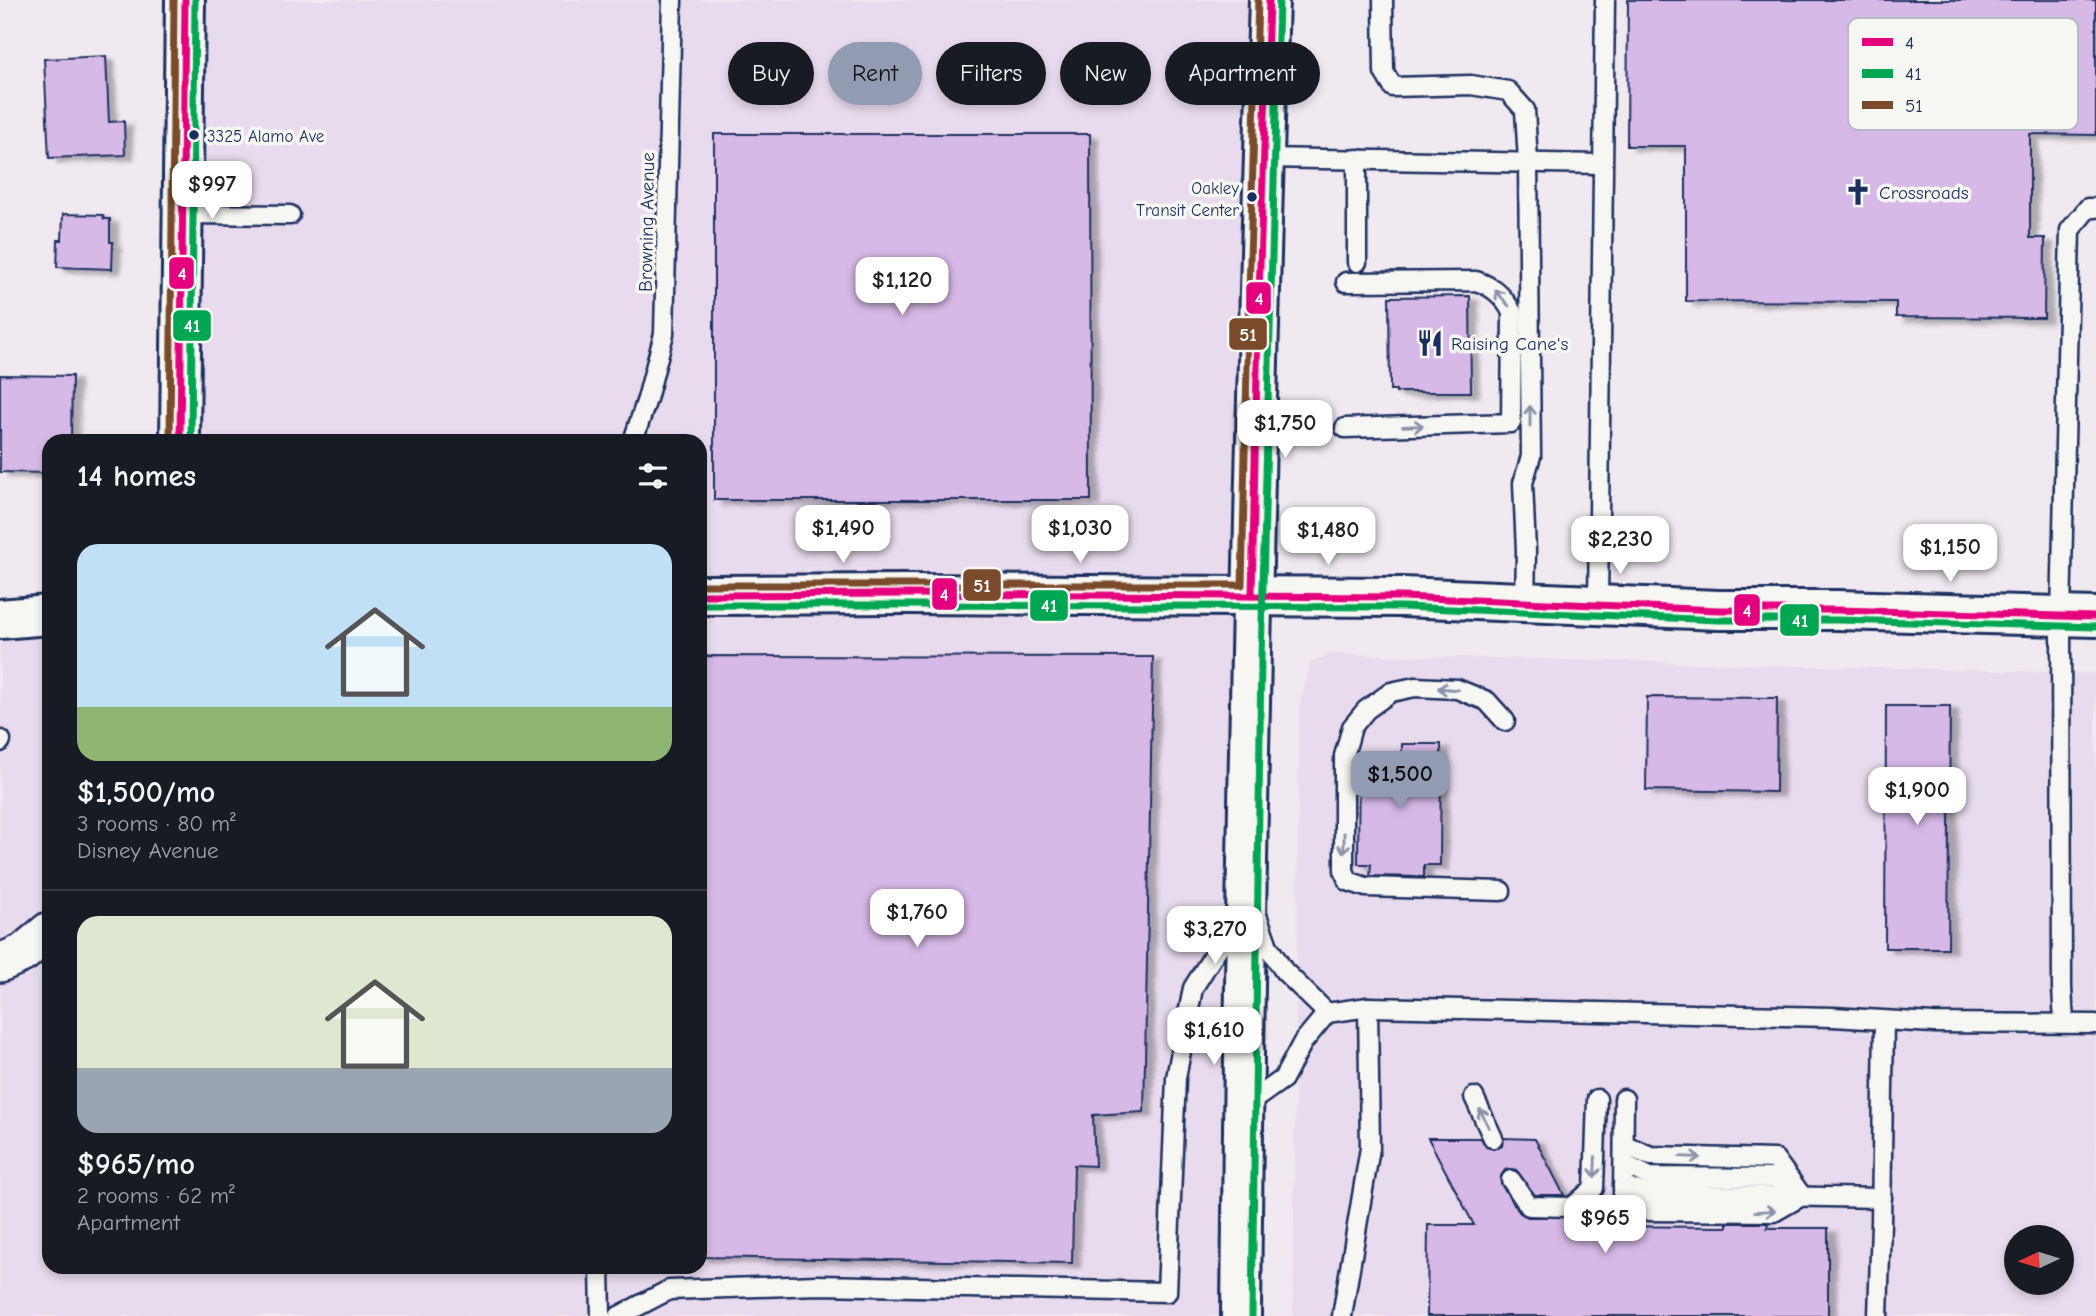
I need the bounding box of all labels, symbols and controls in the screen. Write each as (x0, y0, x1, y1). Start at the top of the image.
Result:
legend (1848, 18, 2078, 130)
text: 4 (1905, 32, 1914, 54)
chip: Buy (728, 42, 814, 105)
chip: Rent (828, 42, 922, 105)
chip: Filters (936, 42, 1046, 105)
chip: New (1060, 42, 1151, 105)
chip: Apartment (1165, 42, 1320, 105)
text: 41 (1905, 63, 1922, 85)
text: 51 (1905, 95, 1923, 117)
place label: 3325 Alamo Ave (207, 127, 324, 146)
marker: 3325 Alamo Ave (187, 128, 201, 142)
street label: Browning Avenue (635, 152, 659, 292)
pin: $997 (171, 162, 253, 221)
text: $997 (188, 170, 236, 197)
church icon: Crossroads (1843, 177, 1873, 207)
place label: Oakley Transit Center (1136, 179, 1239, 220)
place label: Crossroads (1879, 182, 1969, 204)
marker: Oakley Transit Center (1245, 190, 1259, 204)
line badge: 4 (168, 256, 195, 290)
pin: $1,120 (845, 258, 959, 317)
text: 4 (178, 263, 187, 285)
text: $1,120 (872, 266, 932, 293)
line badge: 4 (1245, 281, 1272, 315)
text: 4 (1255, 288, 1264, 310)
one-way arrow (1494, 289, 1510, 307)
line badge: 41 (172, 309, 212, 342)
text: 41 (184, 315, 200, 337)
line badge: 51 (1228, 317, 1268, 351)
text: 51 (1239, 324, 1257, 346)
restaurant icon: Raising Cane's (1415, 328, 1445, 358)
place label: Raising Cane's (1451, 333, 1569, 355)
pin: $1,750 (1228, 400, 1342, 460)
one-way arrow (1523, 405, 1537, 428)
text: $1,750 (1254, 409, 1317, 436)
one-way arrow (1402, 420, 1425, 433)
icon: filters (634, 457, 672, 495)
text: 14 homes (77, 459, 196, 494)
pin: $1,490 (786, 505, 900, 565)
pin: $1,030 (1023, 505, 1137, 565)
pin: $1,480 (1271, 508, 1385, 567)
text: $1,490 (811, 514, 875, 541)
text: $1,030 (1048, 514, 1112, 541)
text: $1,480 (1297, 516, 1360, 543)
pin: $2,230 (1563, 516, 1677, 576)
pin: $1,150 (1893, 524, 2007, 584)
text: $2,230 (1587, 525, 1653, 552)
text: $1,150 (1919, 533, 1981, 560)
line badge: 51 (962, 568, 1002, 602)
text: 51 (973, 575, 991, 597)
line badge: 4 (931, 577, 958, 611)
text: 4 (940, 584, 949, 606)
icon: home (312, 589, 438, 715)
line badge: 41 (1029, 589, 1069, 622)
line badge: 4 (1733, 593, 1761, 627)
text: 41 (1041, 595, 1057, 617)
text: 4 (1743, 600, 1752, 622)
line badge: 41 (1779, 603, 1820, 637)
text: 41 (1792, 610, 1808, 632)
one-way arrow (1437, 682, 1460, 695)
pin: $1,500 (1343, 752, 1457, 811)
text: $1,500 (1367, 760, 1433, 787)
pin: $1,900 (1860, 768, 1974, 827)
text: $1,500/mo (77, 775, 215, 810)
text: $1,900 (1884, 776, 1950, 803)
text: 3 rooms · 80 m² (77, 810, 236, 837)
one-way arrow (1337, 832, 1351, 855)
text: Disney Avenue (77, 837, 219, 864)
pin: $1,760 (860, 890, 974, 949)
text: $1,760 (886, 898, 948, 925)
pin: $3,270 (1158, 906, 1272, 966)
text: $3,270 (1183, 915, 1247, 942)
icon: home (312, 961, 438, 1087)
pin: $1,610 (1157, 1007, 1271, 1067)
text: $1,610 (1183, 1016, 1245, 1043)
one-way arrow (1477, 1108, 1490, 1129)
text: $965/mo (77, 1147, 195, 1182)
one-way arrow (1679, 1150, 1702, 1163)
one-way arrow (1588, 1155, 1602, 1178)
text: 2 rooms · 62 m² (77, 1182, 235, 1209)
pin: $965 (1564, 1196, 1646, 1255)
text: $965 (1580, 1204, 1630, 1231)
one-way arrow (1753, 1205, 1776, 1218)
text: Apartment (77, 1209, 180, 1236)
north arrow (2004, 1225, 2074, 1295)
map controls (2004, 1225, 2074, 1295)

